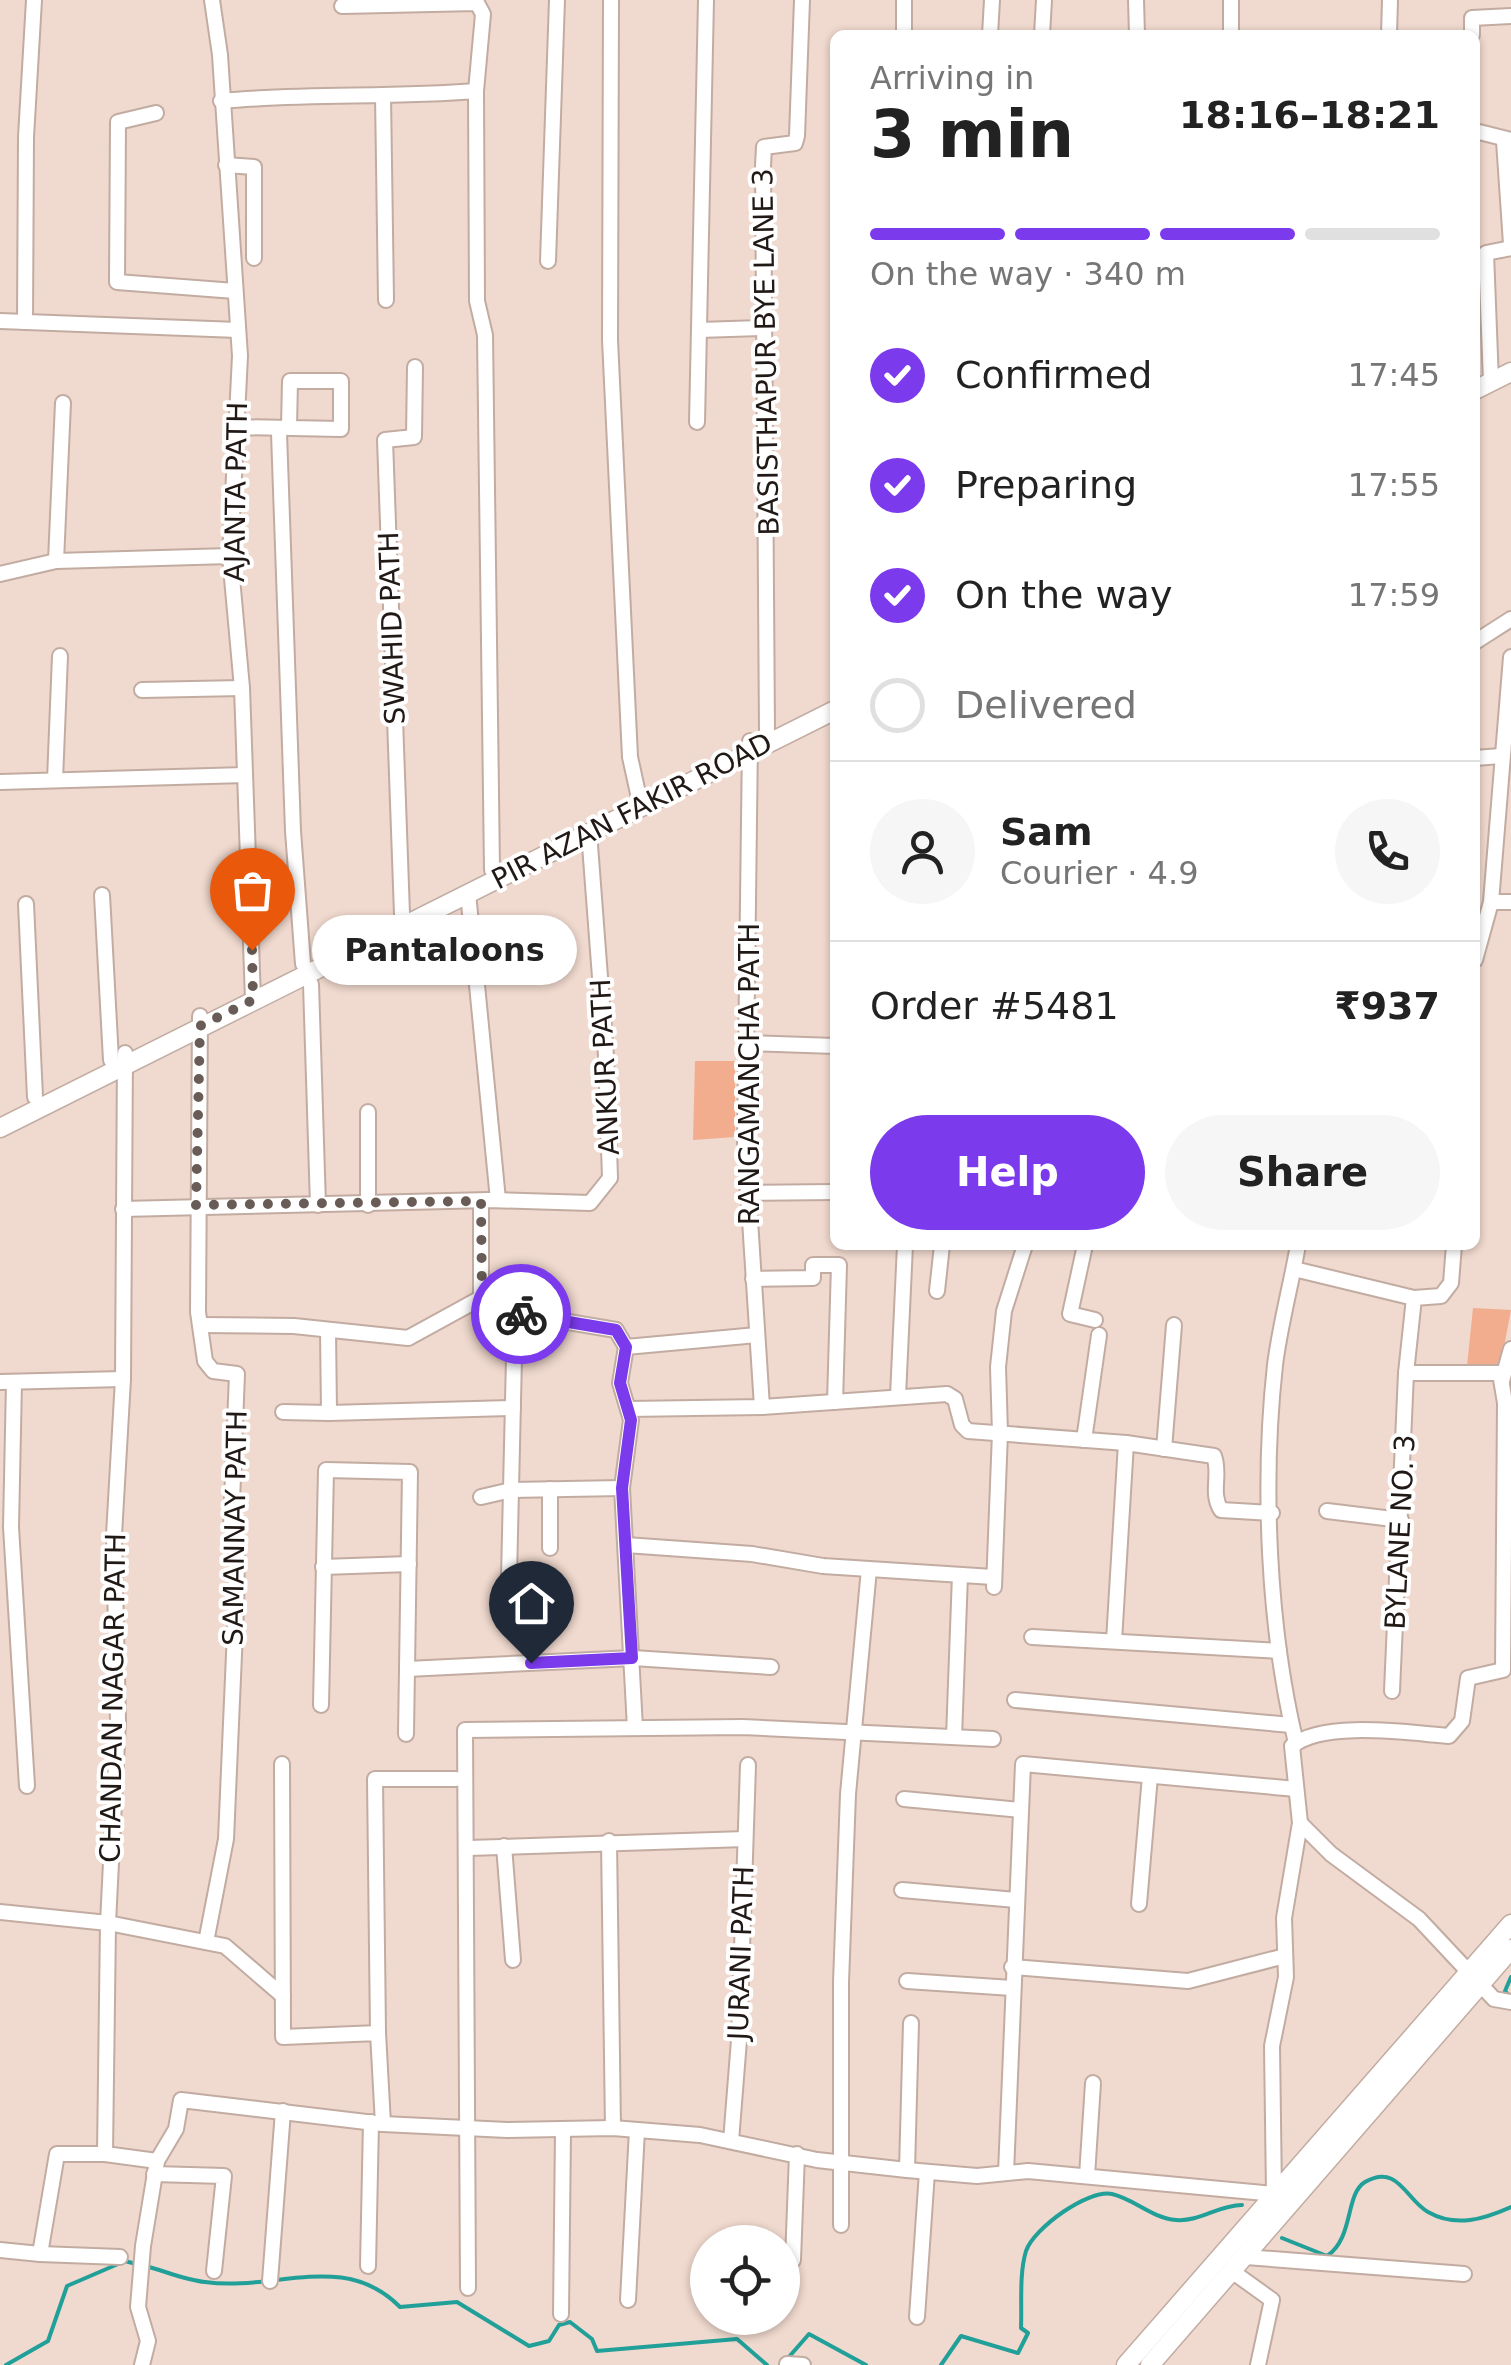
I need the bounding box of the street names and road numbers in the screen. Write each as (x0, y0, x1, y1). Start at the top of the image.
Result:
street label: BASISTHAPUR BYE LANE 3 (746, 168, 786, 536)
street label: AJANTA PATH (218, 402, 254, 582)
street label: SWAHID PATH (372, 531, 412, 725)
street label: PIR AZAN FAKIR ROAD (486, 726, 778, 896)
street label: RANGAMANCHA PATH (733, 923, 766, 1225)
street label: ANKUR PATH (584, 978, 626, 1156)
street label: SAMANNAY PATH (216, 1410, 254, 1646)
street label: BYLANE NO. 3 (1378, 1434, 1422, 1630)
street label: CHANDAN NAGAR PATH (94, 1533, 132, 1863)
street label: JURANI PATH (721, 1865, 761, 2043)

